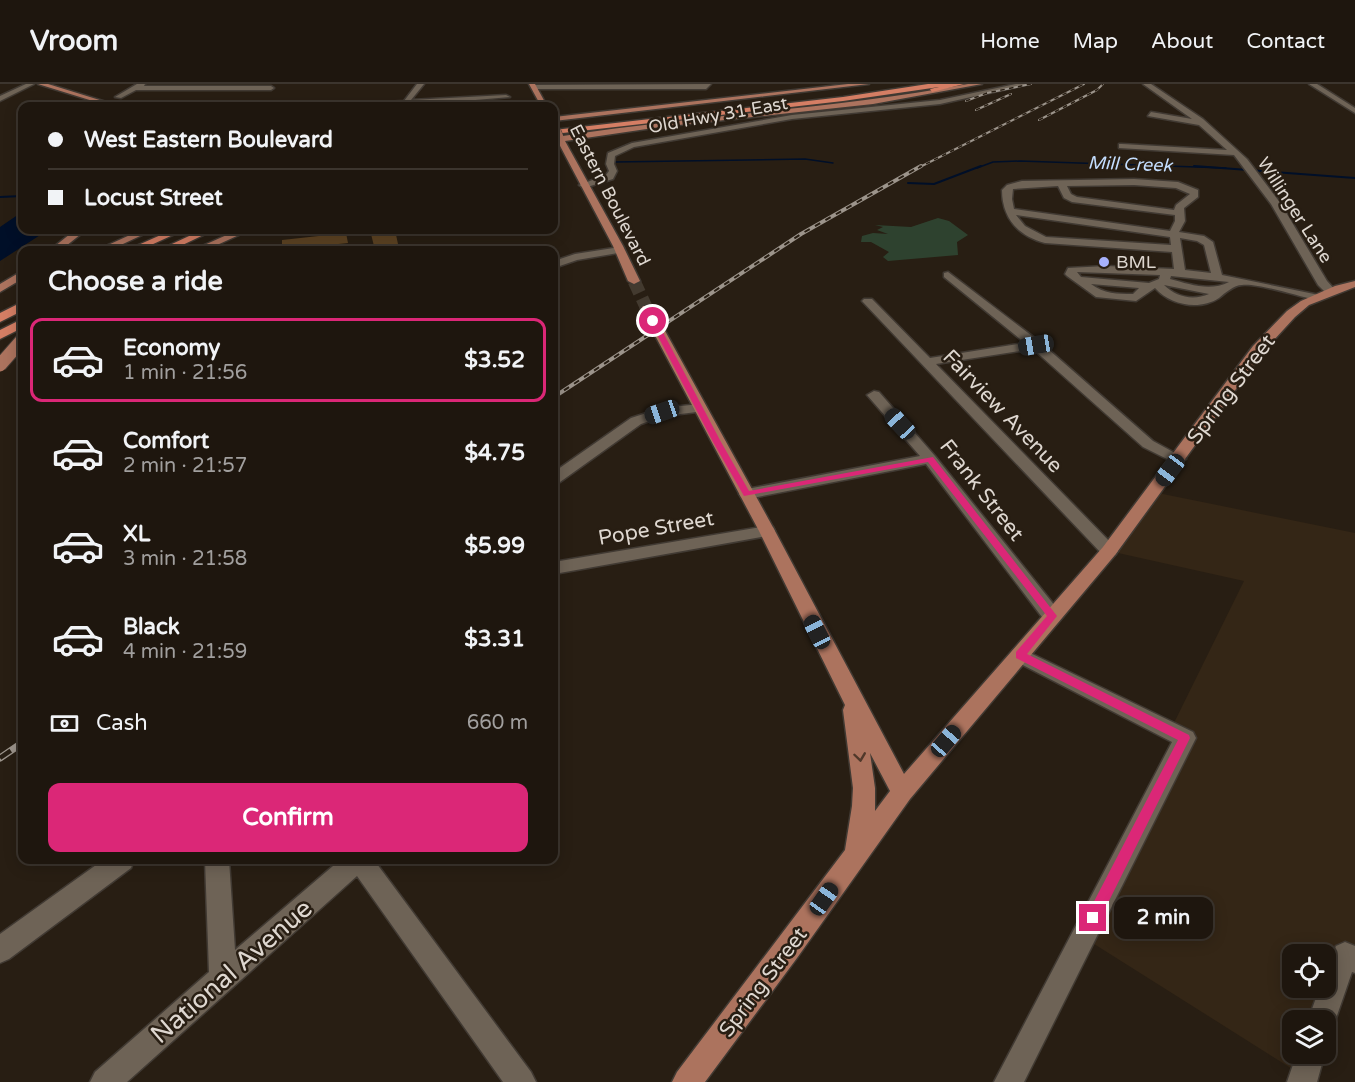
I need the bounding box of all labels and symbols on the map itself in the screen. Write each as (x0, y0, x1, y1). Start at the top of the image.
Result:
street label: Old Hwy 31 East (647, 92, 790, 138)
street label: Eastern Boulevard (565, 121, 655, 269)
water label: Mill Creek (1087, 152, 1174, 177)
street label: Willinger Lane (1253, 153, 1337, 267)
place label: BML (1116, 251, 1157, 273)
marker: BML (1097, 255, 1111, 269)
route start (639, 307, 666, 334)
street label: Spring Street (1182, 330, 1281, 449)
car (1017, 333, 1055, 357)
street label: Fairview Avenue (938, 345, 1068, 478)
car (642, 398, 682, 426)
car (881, 405, 919, 443)
street label: Frank Street (934, 435, 1029, 546)
car (1152, 450, 1188, 490)
street label: Pope Street (596, 506, 716, 551)
car (801, 612, 833, 652)
car (927, 722, 965, 760)
one-way arrow (853, 753, 865, 762)
car (806, 879, 842, 919)
street label: National Avenue (144, 893, 319, 1050)
callout: 2 min (1114, 897, 1213, 939)
route end (1079, 904, 1106, 931)
street label: Spring Street (714, 923, 813, 1042)

